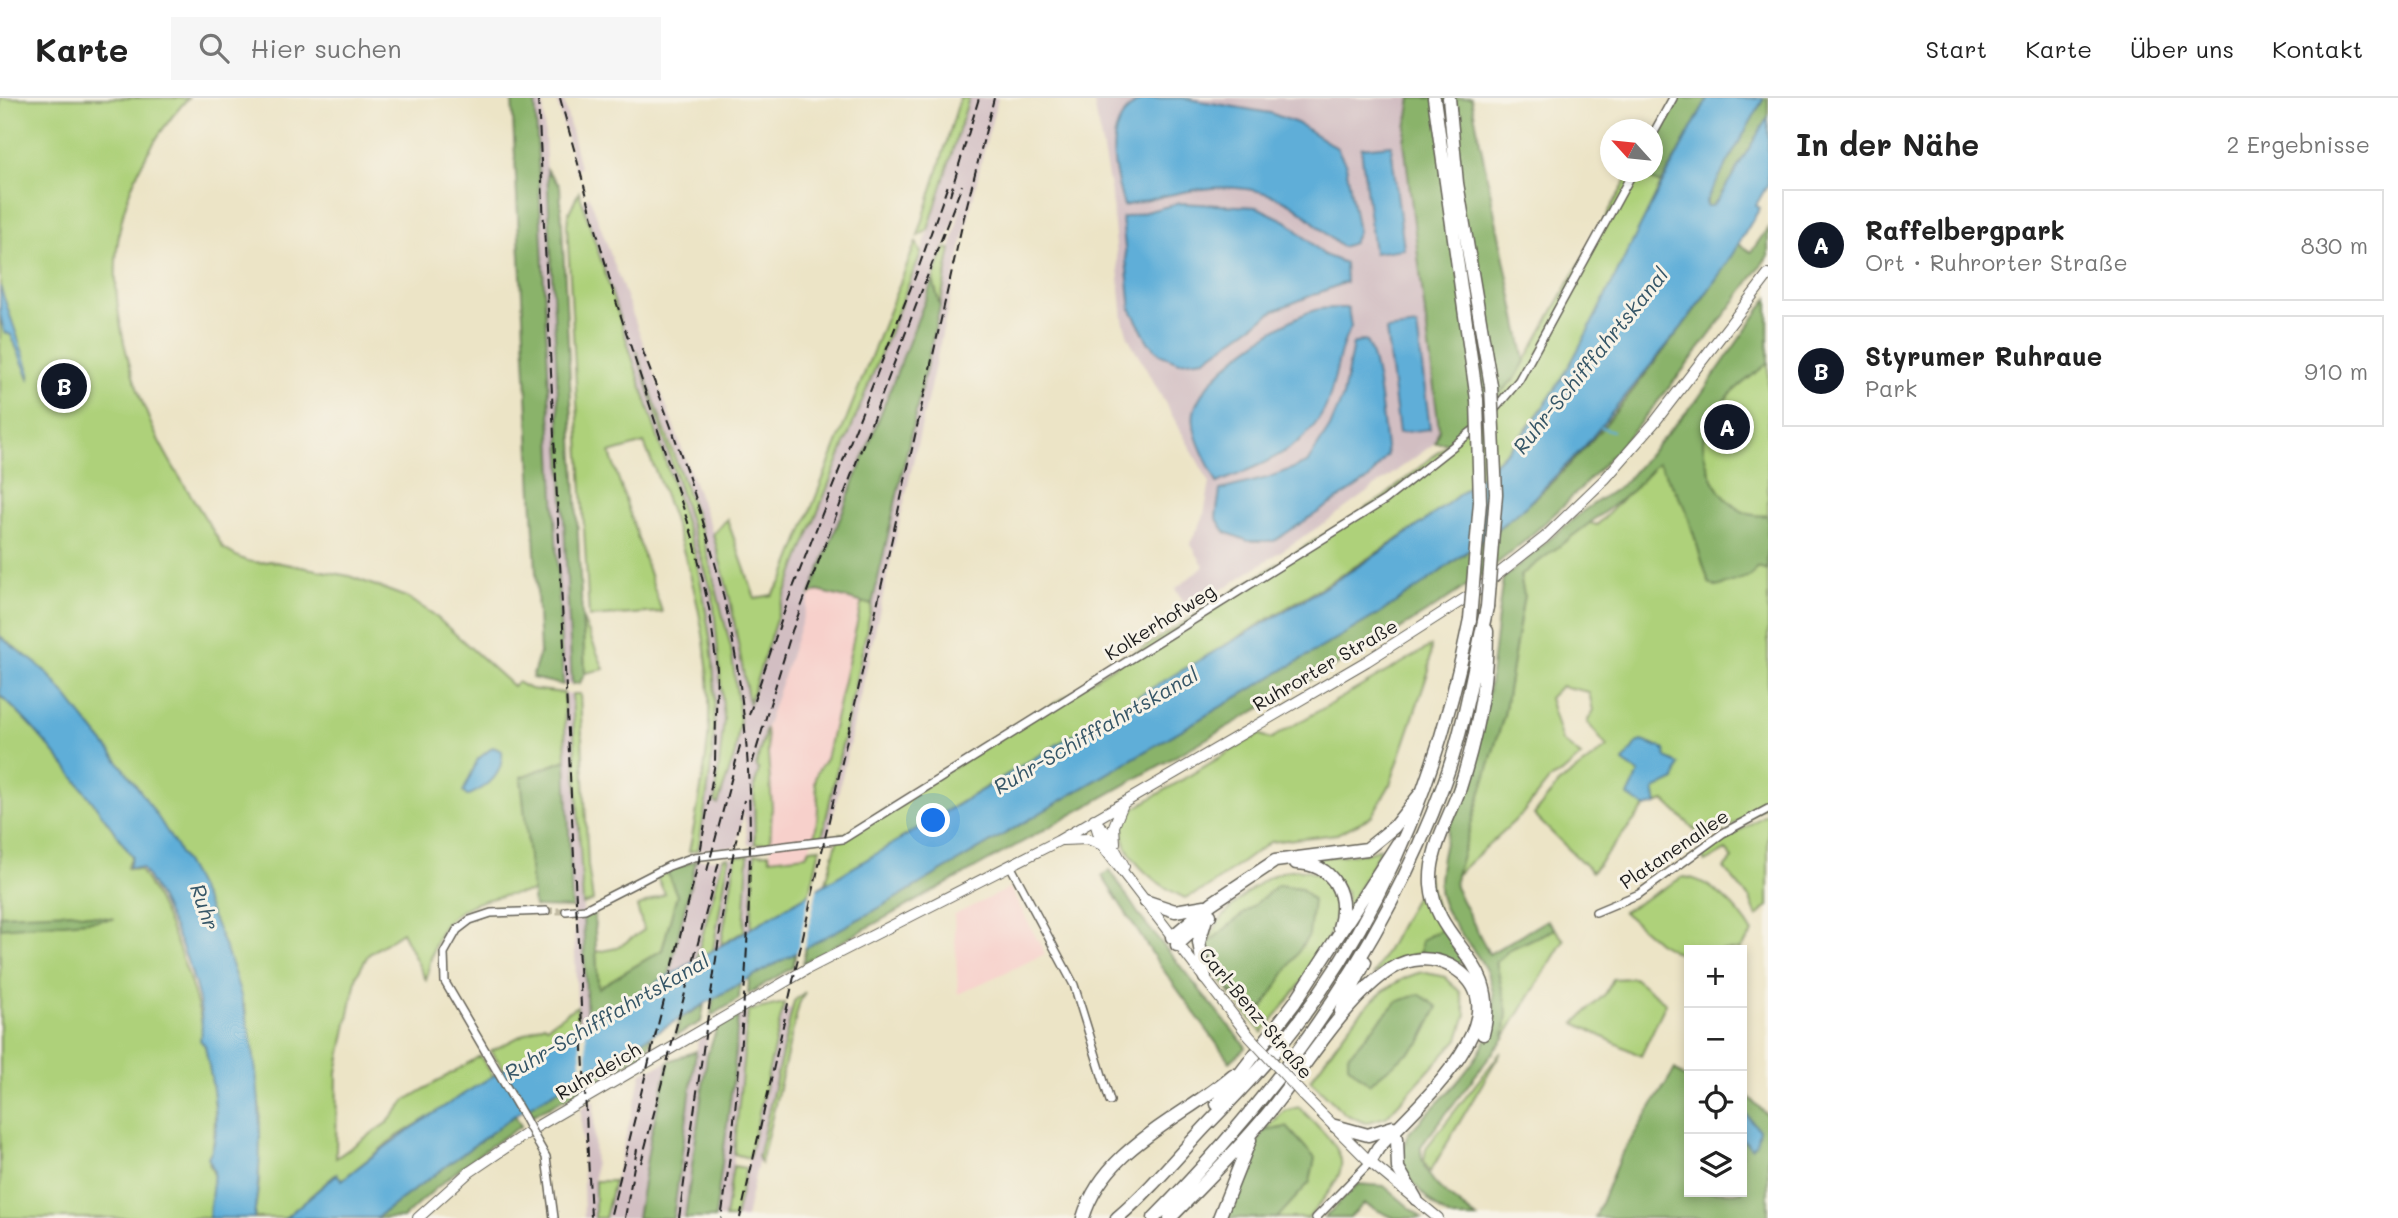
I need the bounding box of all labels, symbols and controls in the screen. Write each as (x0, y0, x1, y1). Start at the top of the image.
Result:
search box (171, 17, 661, 80)
text: Karte (35, 27, 129, 70)
icon: search (195, 29, 233, 67)
text: Hier suchen (251, 31, 402, 65)
text: Start (1925, 33, 1987, 64)
text: Karte (2025, 33, 2092, 64)
text: Über uns (2130, 33, 2234, 64)
text: Kontakt (2272, 33, 2363, 64)
north arrow (1600, 119, 1663, 182)
text: In der Nähe (1796, 124, 1979, 164)
text: 2 Ergebnisse (2227, 129, 2370, 159)
text: Raffelbergpark (1865, 213, 2065, 247)
text: A (1813, 230, 1829, 260)
text: 830 m (2301, 230, 2368, 260)
text: Ort · Ruhrorter Straße (1865, 247, 2128, 277)
water label: Ruhr-Schifffahrtskanal (1506, 261, 1674, 459)
text: Styrumer Ruhraue (1865, 339, 2102, 373)
text: B (1813, 356, 1829, 386)
text: 910 m (2304, 356, 2368, 386)
pin: B (41, 360, 87, 412)
text: Park (1865, 373, 1917, 403)
pin: A (1704, 401, 1750, 453)
street label: Kolkerhofweg (1100, 578, 1220, 666)
street label: Ruhrorter Straße (1248, 613, 1402, 716)
water label: Ruhr-Schifffahrtskanal (988, 660, 1203, 799)
your location (916, 803, 950, 837)
street label: Platanenallee (1614, 803, 1733, 894)
water label: Ruhr (185, 880, 226, 933)
street label: Carl-Benz-Straße (1194, 942, 1319, 1084)
map controls (1684, 945, 1747, 1197)
button: + (1684, 945, 1747, 1008)
water label: Ruhr-Schifffahrtskanal (499, 946, 714, 1085)
button: − (1684, 1008, 1747, 1071)
street label: Ruhrdeich (551, 1036, 645, 1105)
button: locate (1684, 1071, 1747, 1134)
button: layers (1684, 1134, 1747, 1197)

